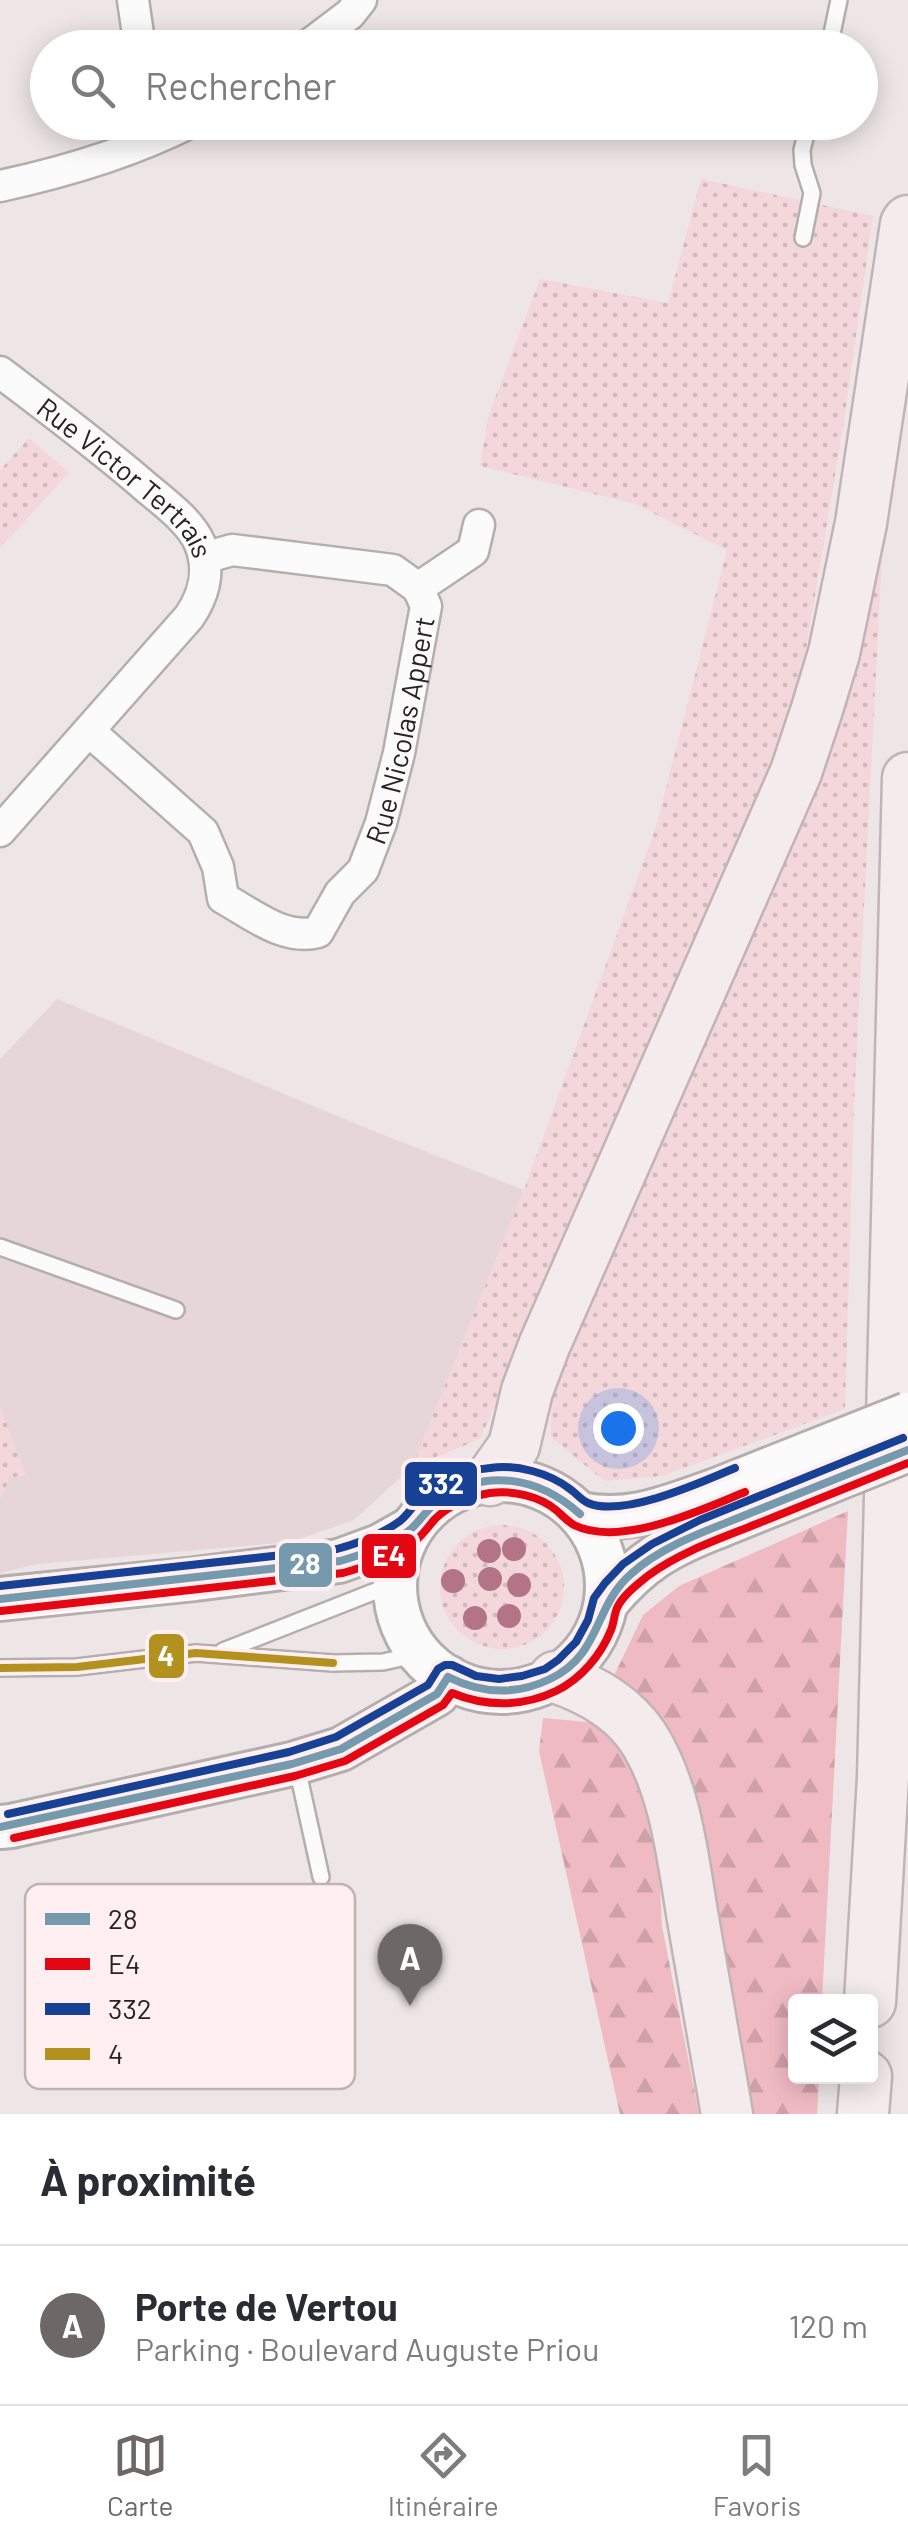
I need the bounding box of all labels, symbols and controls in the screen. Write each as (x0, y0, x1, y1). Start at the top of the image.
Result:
search box (30, 30, 878, 140)
icon: search (65, 58, 120, 113)
text: Rechercher (145, 62, 336, 108)
street label: Rue Victor Tertrais (31, 390, 220, 562)
street label: Rue Nicolas Appert (358, 614, 441, 849)
your location (593, 1403, 644, 1454)
line badge: 332 (403, 1460, 479, 1508)
text: 332 (418, 1466, 464, 1500)
line badge: E4 (360, 1532, 418, 1580)
text: E4 (372, 1538, 406, 1572)
line badge: 28 (277, 1541, 334, 1589)
text: 28 (290, 1546, 320, 1580)
line badge: 4 (147, 1632, 186, 1680)
text: 4 (158, 1638, 174, 1672)
legend (25, 1884, 355, 2089)
text: 28 (108, 1901, 138, 1935)
pin: A (378, 1924, 442, 2006)
text: E4 (108, 1946, 140, 1980)
text: 332 (108, 1991, 152, 2025)
map controls (788, 1994, 878, 2084)
button: layers (788, 1994, 878, 2084)
text: 4 (108, 2036, 123, 2070)
text: À proximité (40, 2154, 256, 2204)
text: Porte de Vertou (135, 2283, 398, 2329)
text: A (62, 2306, 83, 2344)
text: 120 m (789, 2306, 868, 2344)
text: Parking · Boulevard Auguste Priou (135, 2329, 599, 2367)
tab: Carte (107, 2428, 173, 2522)
tab: Itinéraire (388, 2428, 499, 2522)
tab: Favoris (713, 2428, 801, 2522)

